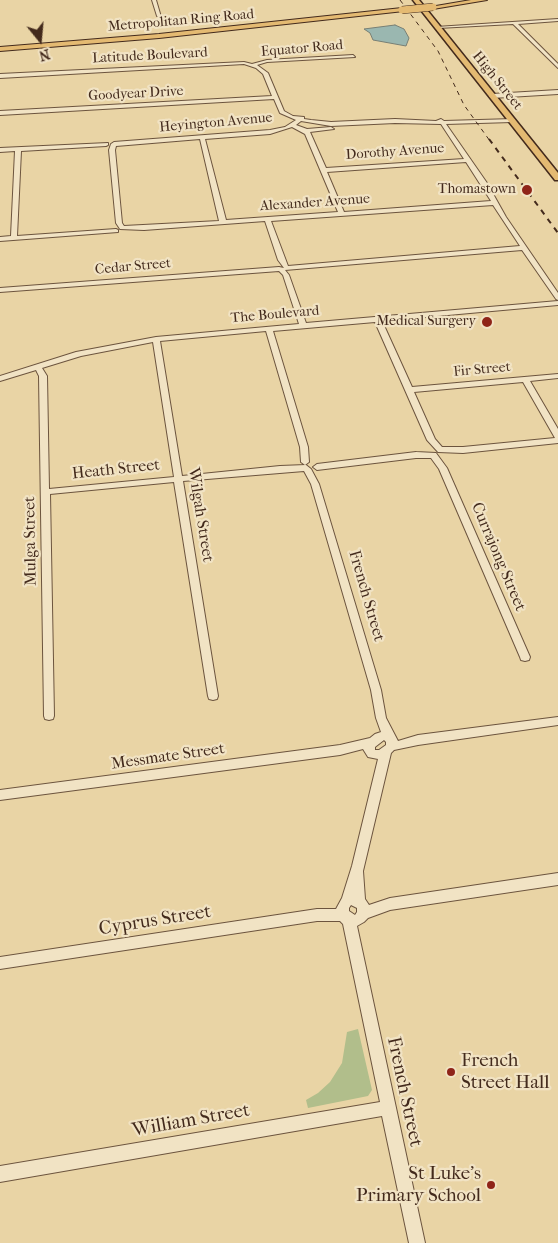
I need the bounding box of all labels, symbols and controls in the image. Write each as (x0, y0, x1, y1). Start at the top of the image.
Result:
street label: Metropolitan Ring Road (107, 6, 255, 36)
north arrow (15, 15, 65, 65)
street label: Equator Road (260, 37, 344, 61)
text: N (37, 45, 52, 65)
street label: Latitude Boulevard (92, 45, 208, 67)
street label: High Street (468, 48, 526, 114)
street label: Goodyear Drive (88, 83, 184, 105)
street label: Heyington Avenue (159, 110, 273, 136)
street label: Dorothy Avenue (345, 140, 445, 164)
place label: Thomastown (438, 182, 516, 198)
marker: Thomastown (520, 183, 534, 197)
street label: Alexander Avenue (259, 191, 371, 215)
street label: Cedar Street (94, 255, 172, 279)
street label: The Boulevard (230, 303, 320, 327)
place label: Medical Surgery (376, 314, 476, 330)
marker: Medical Surgery (480, 315, 494, 329)
street label: Fir Street (453, 359, 511, 381)
street label: Heath Street (71, 456, 161, 484)
street label: Wilgah Street (183, 466, 217, 564)
street label: Mulga Street (21, 496, 41, 586)
street label: Currajong Street (466, 500, 530, 614)
street label: French Street (344, 548, 388, 644)
street label: Messmate Street (110, 740, 226, 774)
street label: Cyprus Street (97, 901, 213, 941)
street label: French Street (381, 1035, 427, 1149)
place label: French Street Hall (461, 1050, 550, 1094)
marker: French Street Hall (445, 1066, 457, 1078)
street label: William Street (130, 1099, 252, 1143)
place label: St Luke's Primary School (356, 1163, 481, 1207)
marker: St Luke's Primary School (485, 1179, 497, 1191)

